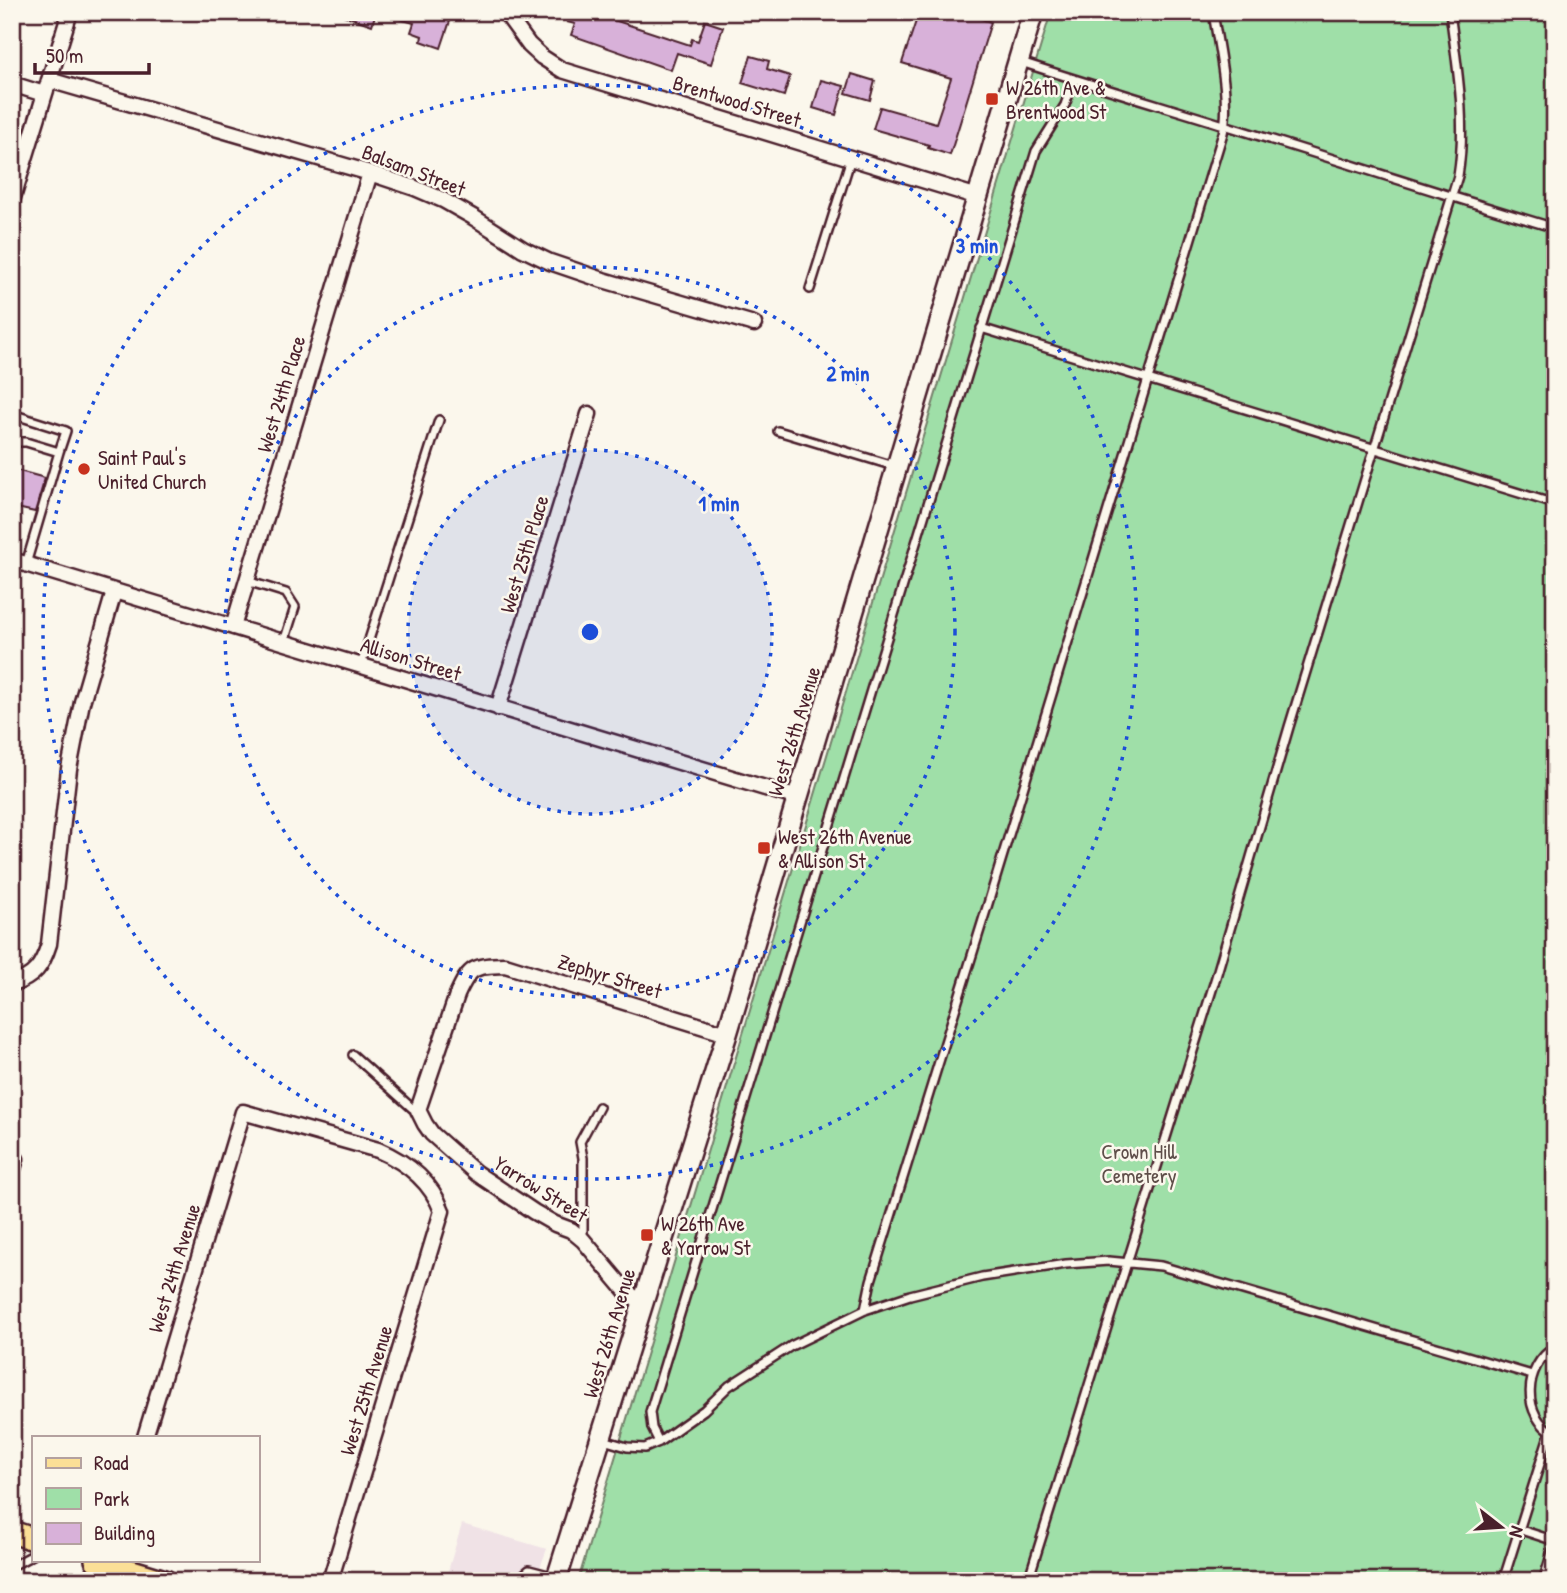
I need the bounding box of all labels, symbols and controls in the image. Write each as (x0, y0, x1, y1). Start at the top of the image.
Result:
scale bar (35, 32, 149, 76)
text: 50 m (46, 41, 83, 70)
street label: Brentwood Street (669, 68, 805, 134)
place label: W 26th Ave & Brentwood St (1006, 73, 1107, 126)
marker: W 26th Ave & Brentwood St (984, 91, 1000, 107)
street label: Balsam Street (358, 137, 471, 203)
text: 3 min (956, 231, 998, 260)
street label: West 24th Place (250, 332, 312, 456)
text: 2 min (826, 359, 870, 388)
place label: Saint Paul's United Church (98, 443, 206, 496)
marker: Saint Paul's United Church (76, 461, 92, 477)
text: 1 min (699, 489, 739, 518)
street label: West 25th Place (492, 492, 556, 616)
centre of rings (578, 620, 602, 644)
street label: Allison Street (357, 630, 466, 688)
street label: West 26th Avenue (761, 663, 827, 799)
place label: West 26th Avenue & Allison St (778, 822, 912, 875)
marker: West 26th Avenue & Allison St (756, 840, 772, 856)
street label: Zephyr Street (554, 946, 666, 1006)
park label: Crown Hill Cemetery (1101, 1137, 1178, 1190)
street label: Yarrow Street (489, 1149, 594, 1230)
street label: West 24th Avenue (141, 1200, 207, 1336)
place label: W 26th Ave & Yarrow St (661, 1209, 751, 1262)
marker: W 26th Ave & Yarrow St (639, 1227, 655, 1243)
street label: West 26th Avenue (576, 1265, 642, 1401)
street label: West 25th Avenue (333, 1322, 399, 1458)
legend (32, 1436, 259, 1562)
text: Road (94, 1448, 128, 1477)
text: Park (94, 1484, 129, 1513)
north arrow (1466, 1492, 1536, 1562)
text: Building (94, 1518, 155, 1547)
text: N (1503, 1523, 1531, 1541)

